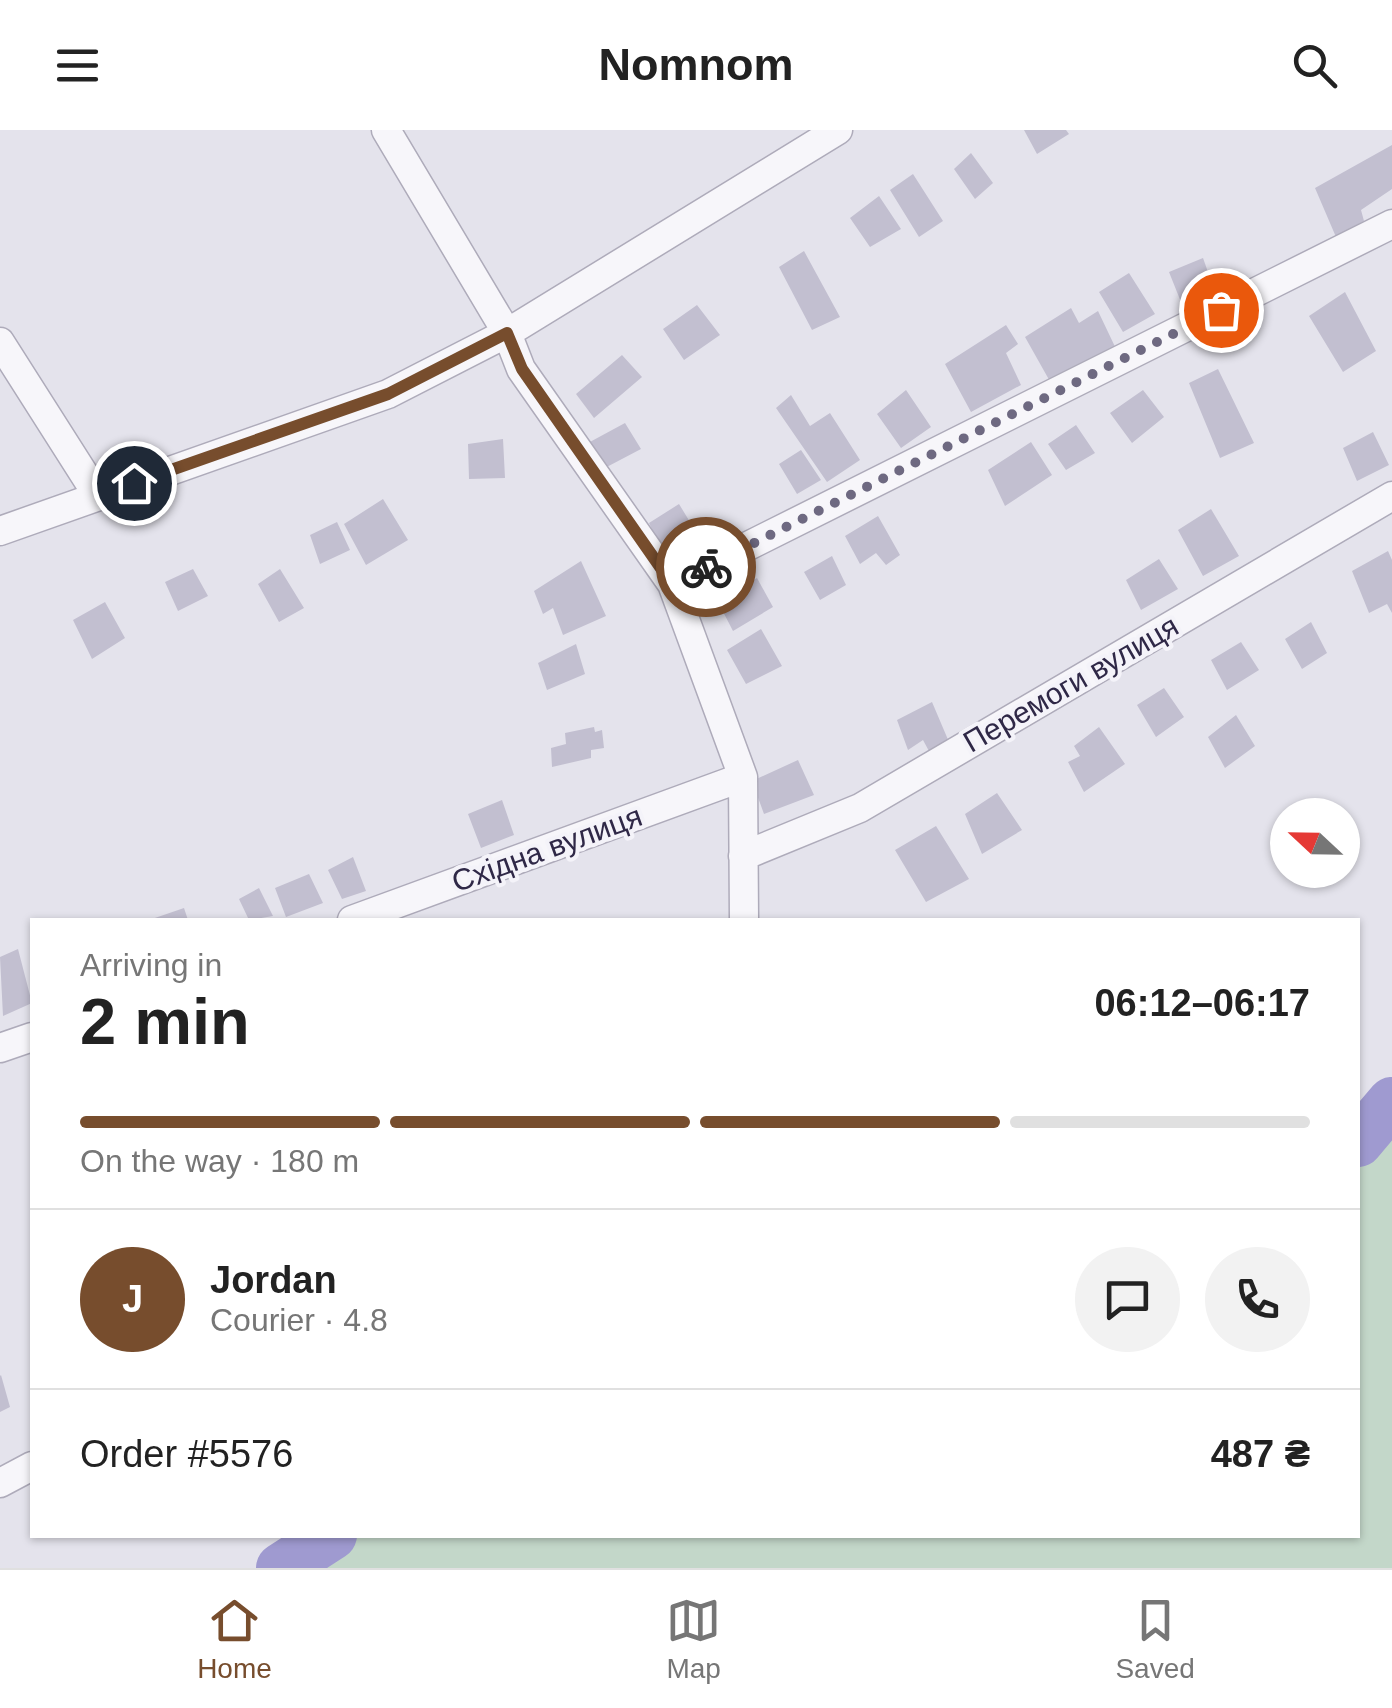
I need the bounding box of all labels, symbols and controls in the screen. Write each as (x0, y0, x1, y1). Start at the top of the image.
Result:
icon: menu (50, 38, 105, 93)
icon: search (1287, 38, 1342, 93)
text: Nomnom (599, 39, 794, 90)
pin (1179, 268, 1264, 353)
icon: bag (1194, 283, 1249, 338)
pin (92, 441, 177, 526)
icon: home (107, 456, 162, 511)
courier (656, 517, 756, 617)
icon: bike (679, 540, 734, 595)
street label: Перемоги вулиця (958, 609, 1184, 758)
north arrow (1270, 798, 1360, 888)
map controls (1270, 798, 1360, 888)
street label: Східна вулиця (447, 799, 646, 898)
text: Arriving in (80, 947, 222, 983)
text: 06:12–06:17 (1094, 982, 1310, 1024)
text: 2 min (80, 985, 250, 1058)
text: On the way · 180 m (80, 1143, 359, 1179)
button: chat (1075, 1247, 1180, 1352)
button: phone (1205, 1247, 1310, 1352)
text: Jordan (210, 1259, 337, 1301)
text: J (122, 1278, 143, 1320)
text: Courier · 4.8 (210, 1302, 388, 1338)
text: Order #5576 (80, 1433, 293, 1475)
text: 487 ₴ (1211, 1433, 1310, 1475)
tab: Home (197, 1593, 272, 1685)
tab: Map (666, 1593, 721, 1685)
tab: Saved (1115, 1593, 1195, 1685)

